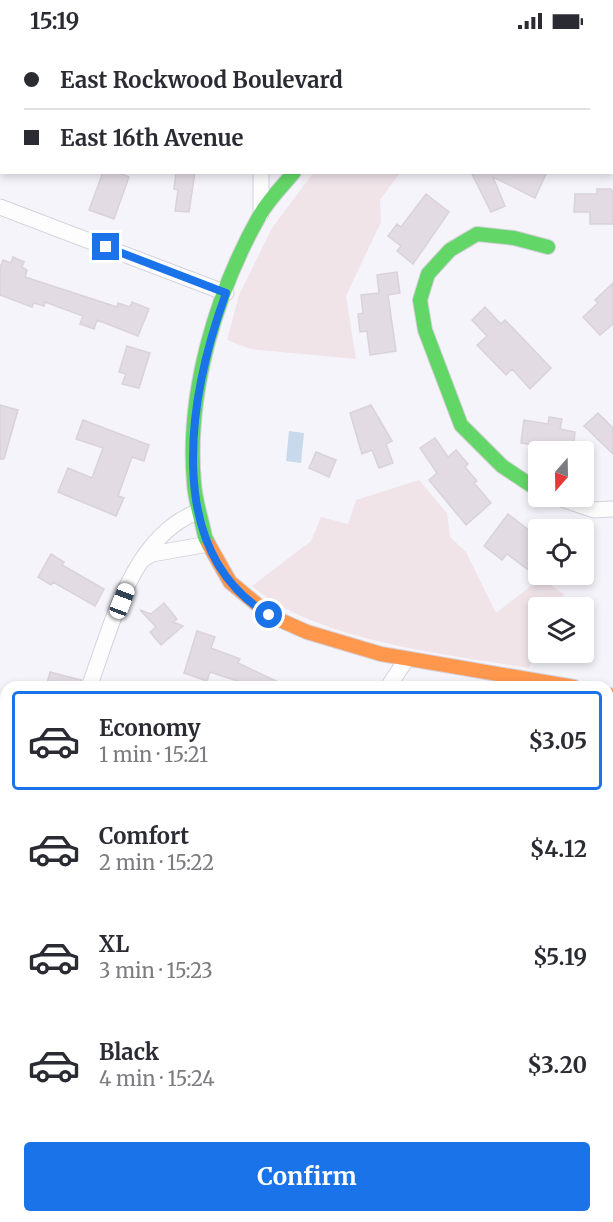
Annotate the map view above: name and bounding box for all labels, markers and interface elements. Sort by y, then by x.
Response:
text: 15:19 [30,7,79,35]
text: East Rockwood Boulevard [60,66,343,94]
text: East 16th Avenue [60,124,243,152]
route end [92,233,119,260]
north arrow [528,441,594,507]
map controls [528,441,594,663]
button: locate [528,519,594,585]
car [107,581,137,621]
button: layers [528,597,594,663]
route start [255,601,282,628]
icon: car [27,714,81,768]
text: Economy [99,714,200,742]
text: $3.05 [528,727,587,755]
text: 1 min · 15:21 [99,742,208,767]
icon: car [27,822,81,876]
text: Comfort [99,822,189,850]
text: $4.12 [530,835,587,863]
text: 2 min · 15:22 [99,850,214,875]
icon: car [27,930,81,984]
text: XL [99,930,129,958]
text: $5.19 [533,943,587,971]
text: 3 min · 15:23 [99,958,213,983]
icon: car [27,1038,81,1092]
text: Black [99,1038,159,1066]
text: $3.20 [527,1051,587,1079]
text: 4 min · 15:24 [99,1066,215,1091]
button: Confirm [24,1142,590,1211]

